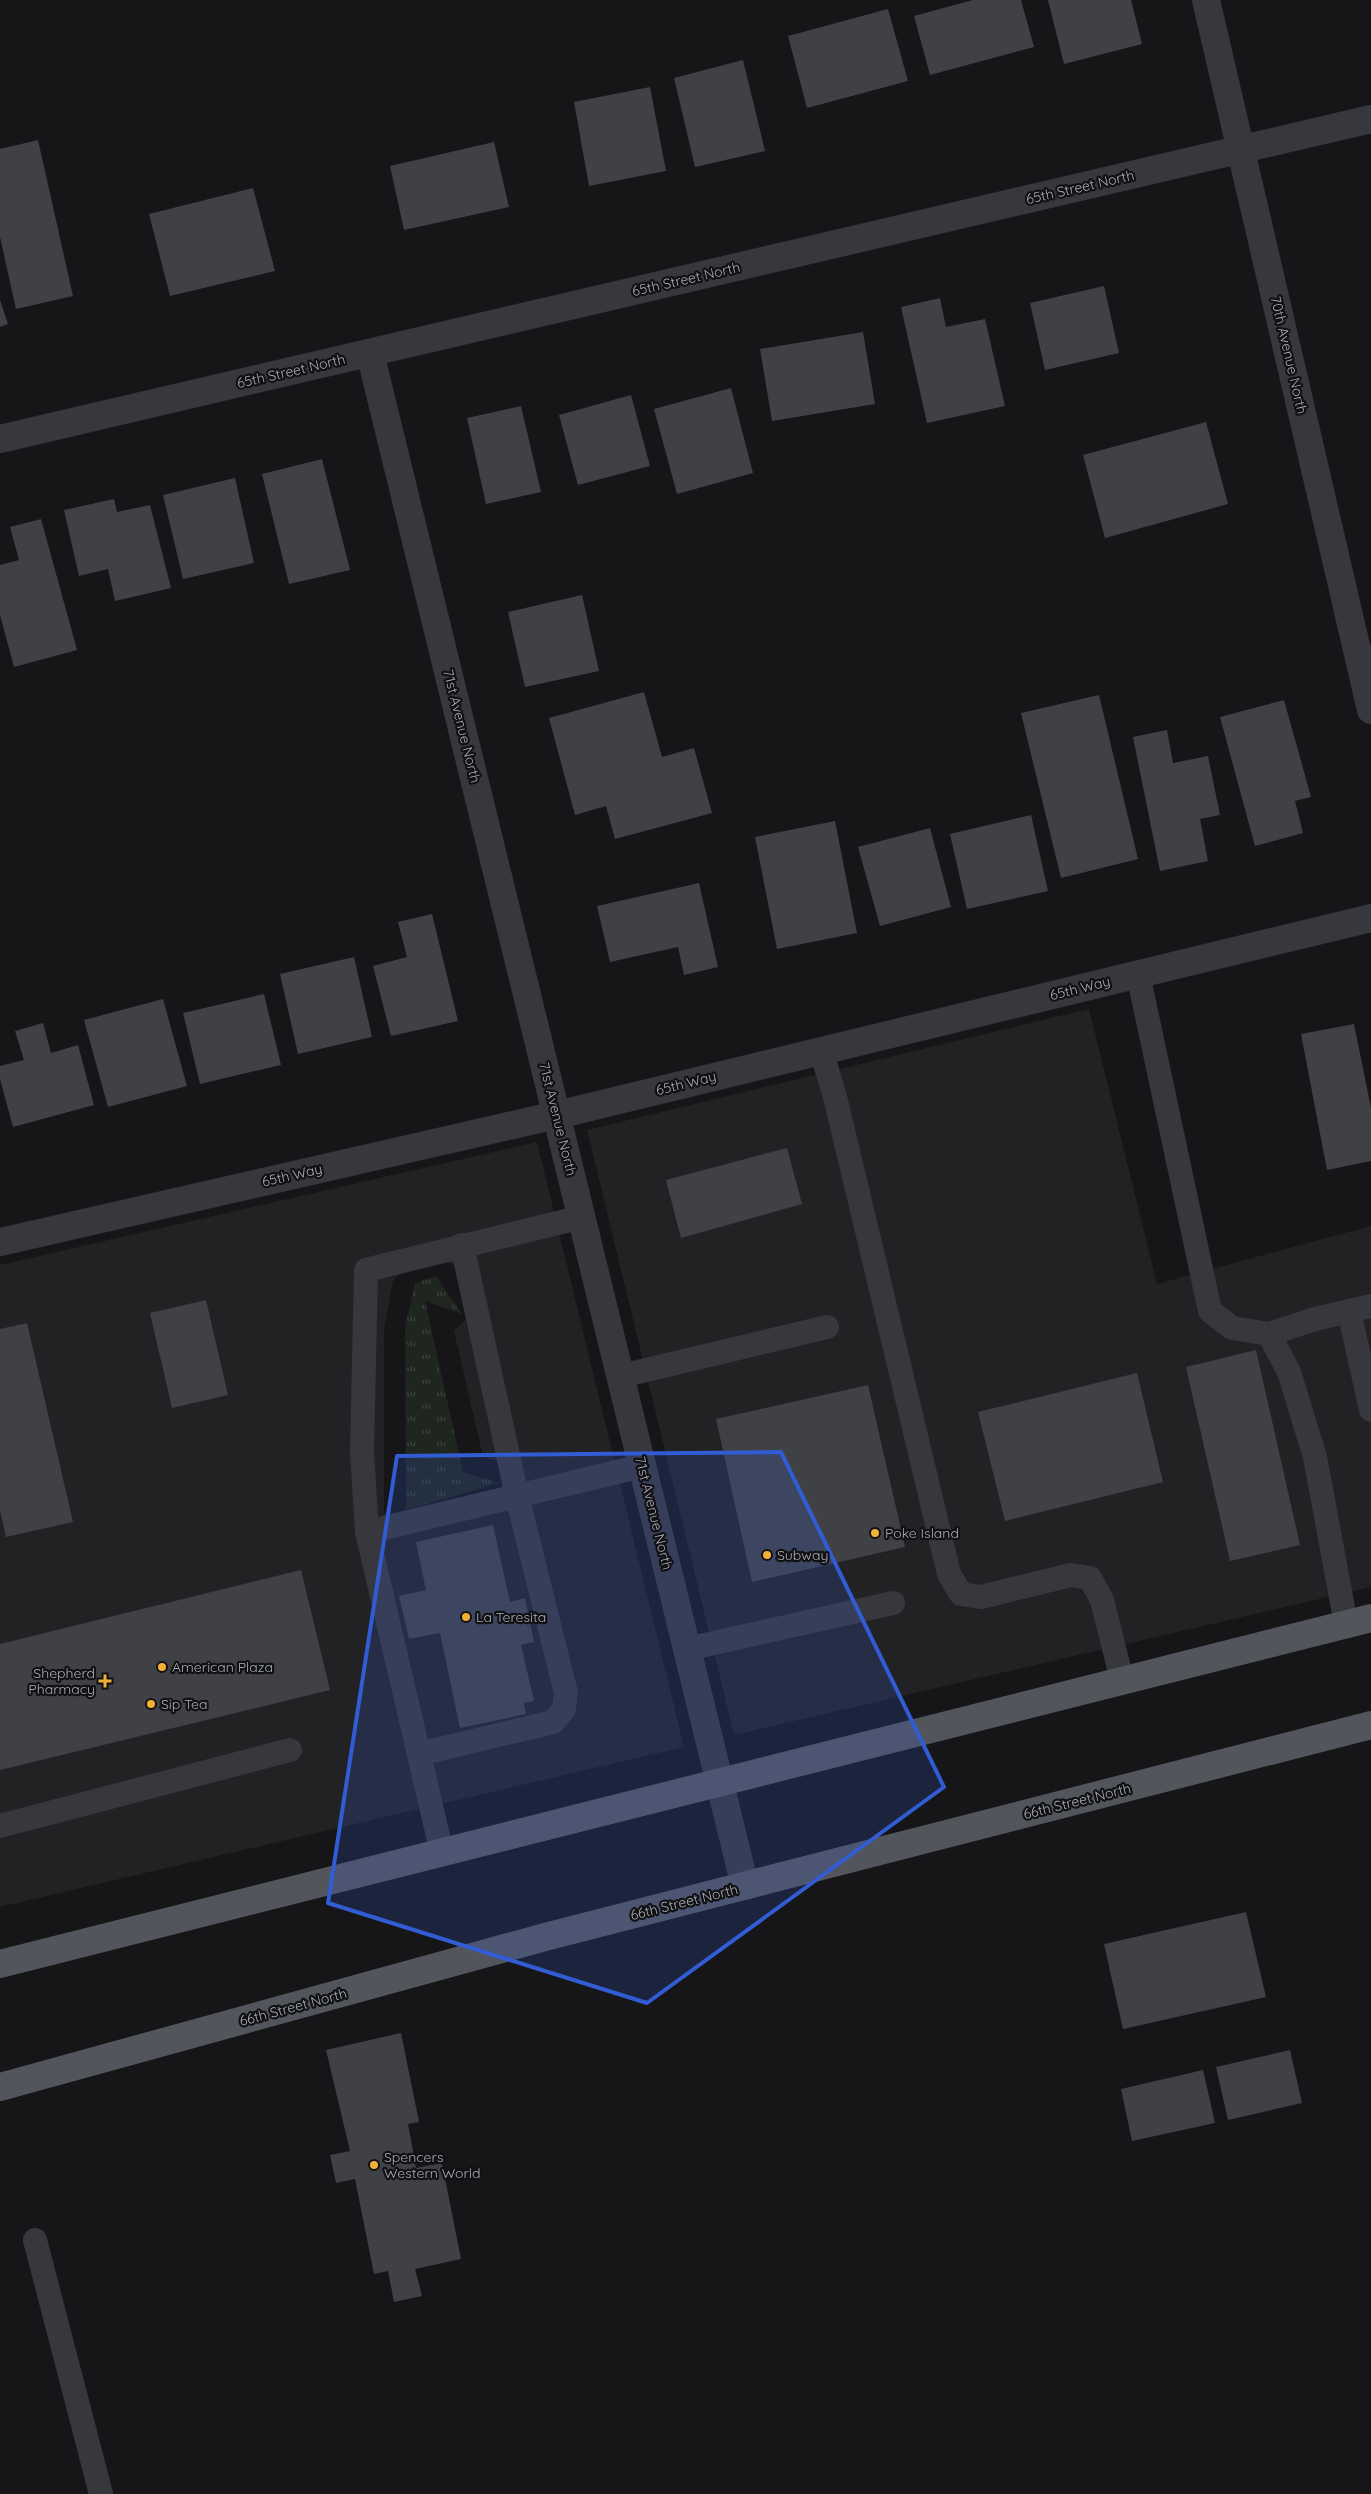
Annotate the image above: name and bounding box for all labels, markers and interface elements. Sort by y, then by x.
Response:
street label: 65th Street North [1024,166,1136,208]
street label: 65th Street North [630,258,742,300]
street label: 70th Avenue North [1267,294,1311,416]
street label: 65th Street North [235,350,347,392]
street label: 71st Avenue North [439,667,485,785]
street label: 65th Way [1048,972,1112,1004]
street label: 71st Avenue North [535,1060,581,1178]
street label: 65th Way [654,1067,718,1099]
street label: 65th Way [260,1159,324,1191]
street label: 71st Avenue North [631,1454,677,1572]
place label: Poke Island [885,1524,959,1542]
marker: Poke Island [869,1527,881,1539]
place label: Subway [777,1546,828,1564]
marker: Subway [761,1549,773,1561]
place label: La Teresita [476,1608,546,1626]
marker: La Teresita [460,1611,472,1623]
place label: American Plaza [172,1658,273,1676]
marker: American Plaza [156,1661,168,1673]
place label: Shepherd Pharmacy [28,1664,95,1698]
marker: Shepherd Pharmacy [99,1675,111,1687]
place label: Sip Tea [161,1695,207,1713]
marker: Sip Tea [145,1698,157,1710]
street label: 66th Street North [1021,1779,1133,1823]
street label: 66th Street North [628,1880,740,1924]
street label: 66th Street North [237,1984,349,2030]
place label: Spencers Western World [384,2148,480,2182]
marker: Spencers Western World [368,2159,380,2171]

